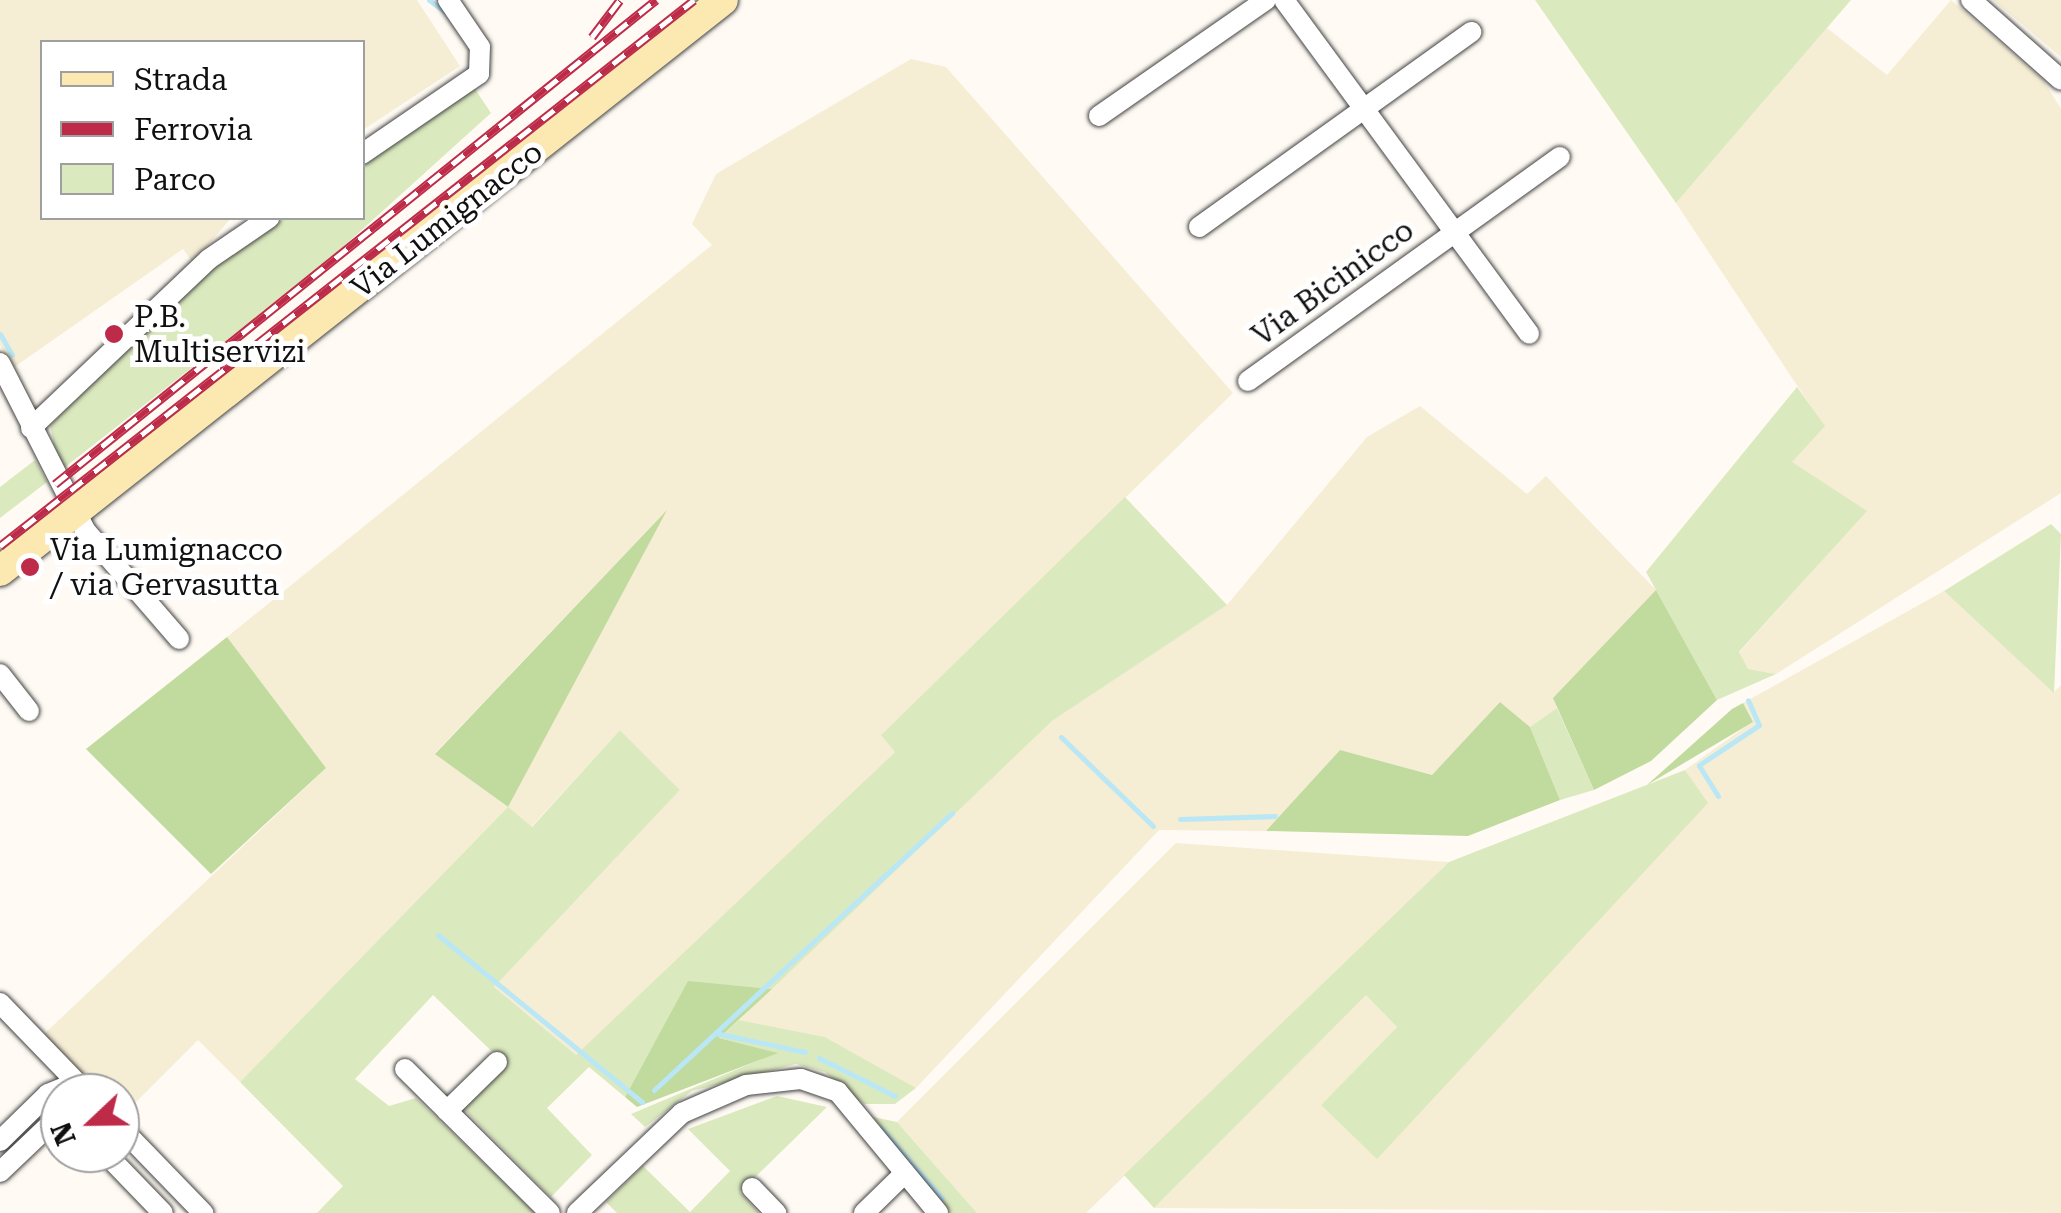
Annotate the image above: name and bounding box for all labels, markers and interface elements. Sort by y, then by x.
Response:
legend [40,40,365,220]
text: Strada [134,62,227,97]
text: Ferrovia [134,112,253,147]
street label: Via Lumignacco [344,134,550,306]
text: Parco [134,162,216,197]
street label: Via Bicinicco [1245,212,1421,354]
place label: P.B. Multiservizi [134,299,305,370]
marker: P.B. Multiservizi [103,323,125,345]
place label: Via Lumignacco / via Gervasutta [50,532,283,602]
marker: Via Lumignacco / via Gervasutta [19,556,41,578]
north arrow [40,1073,140,1173]
text: N [44,1117,83,1150]

